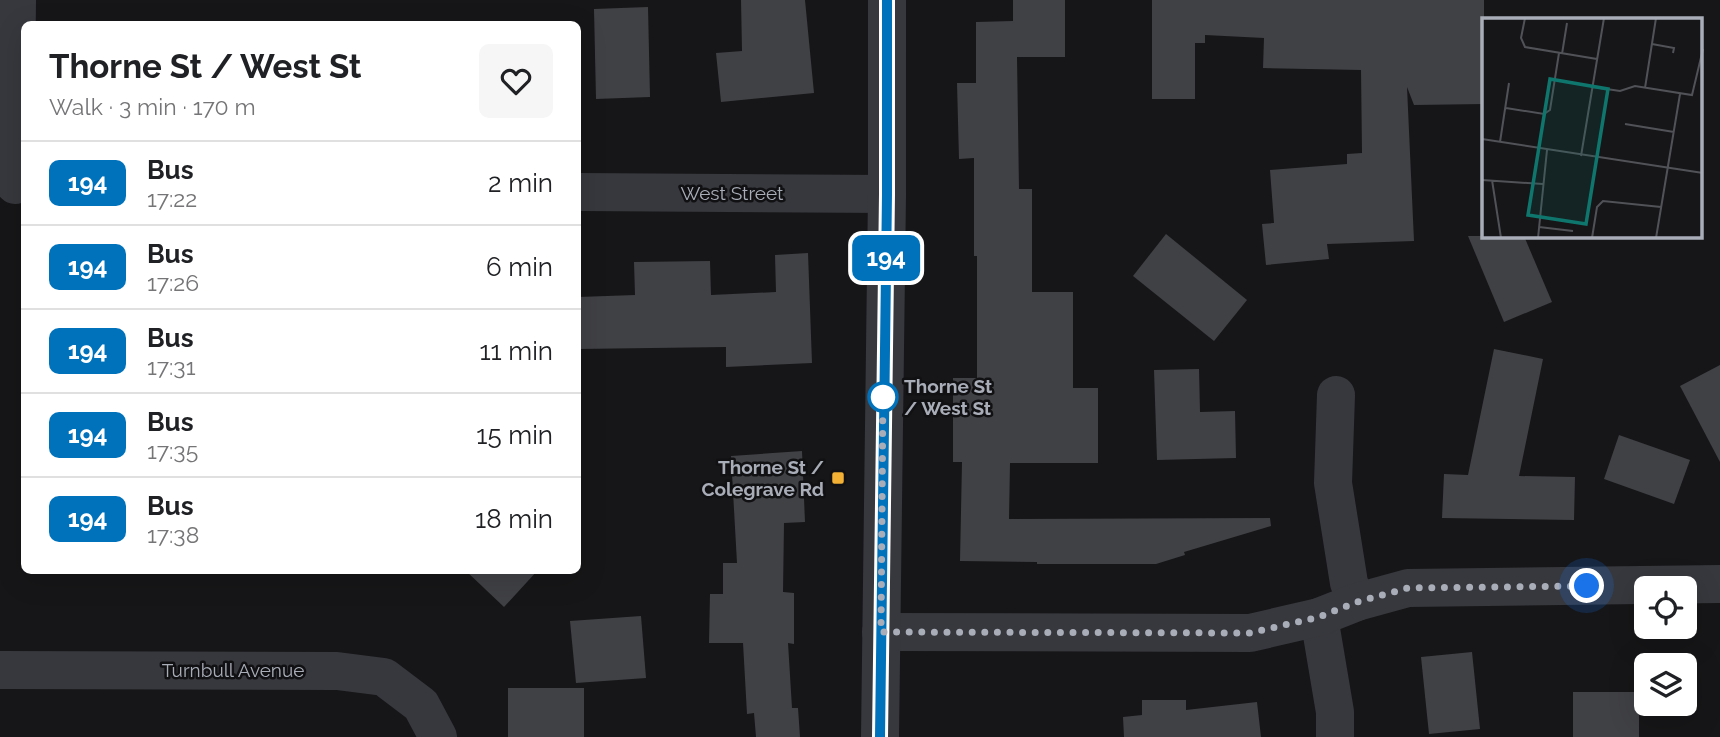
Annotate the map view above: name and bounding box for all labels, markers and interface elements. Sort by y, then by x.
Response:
inset map [1482,18,1702,238]
button: heart [479,44,553,118]
text: Thorne St / West St [49,47,361,86]
text: Walk · 3 min · 170 m [49,93,256,120]
text: Bus [147,155,194,185]
text: 194 [68,168,107,197]
text: 2 min [488,168,553,198]
street label: West Street [681,182,784,204]
text: 17:22 [147,185,197,212]
line badge: 194 [846,235,926,281]
text: Bus [147,239,194,269]
text: 194 [866,243,906,272]
text: 194 [68,252,107,281]
text: 6 min [486,252,553,282]
text: 17:26 [147,269,199,296]
text: Bus [147,323,194,353]
text: 194 [68,336,107,365]
text: 11 min [479,336,553,366]
text: 17:31 [147,353,195,380]
place label: Thorne St / West St [904,375,993,419]
marker: Thorne St / West St [868,382,898,412]
text: Bus [147,407,194,437]
text: 194 [68,420,107,449]
text: 15 min [476,420,553,450]
text: 17:35 [147,437,198,464]
place label: Thorne St / Colegrave Rd [702,456,824,500]
marker: Thorne St / Colegrave Rd [830,470,846,486]
text: Bus [147,491,194,521]
text: 194 [68,504,107,533]
text: 18 min [475,504,553,534]
text: 17:38 [147,521,199,548]
your location [1569,568,1604,603]
map controls [1634,576,1697,716]
button: locate [1634,576,1697,639]
button: layers [1634,653,1697,716]
street label: Turnbull Avenue [162,659,304,681]

